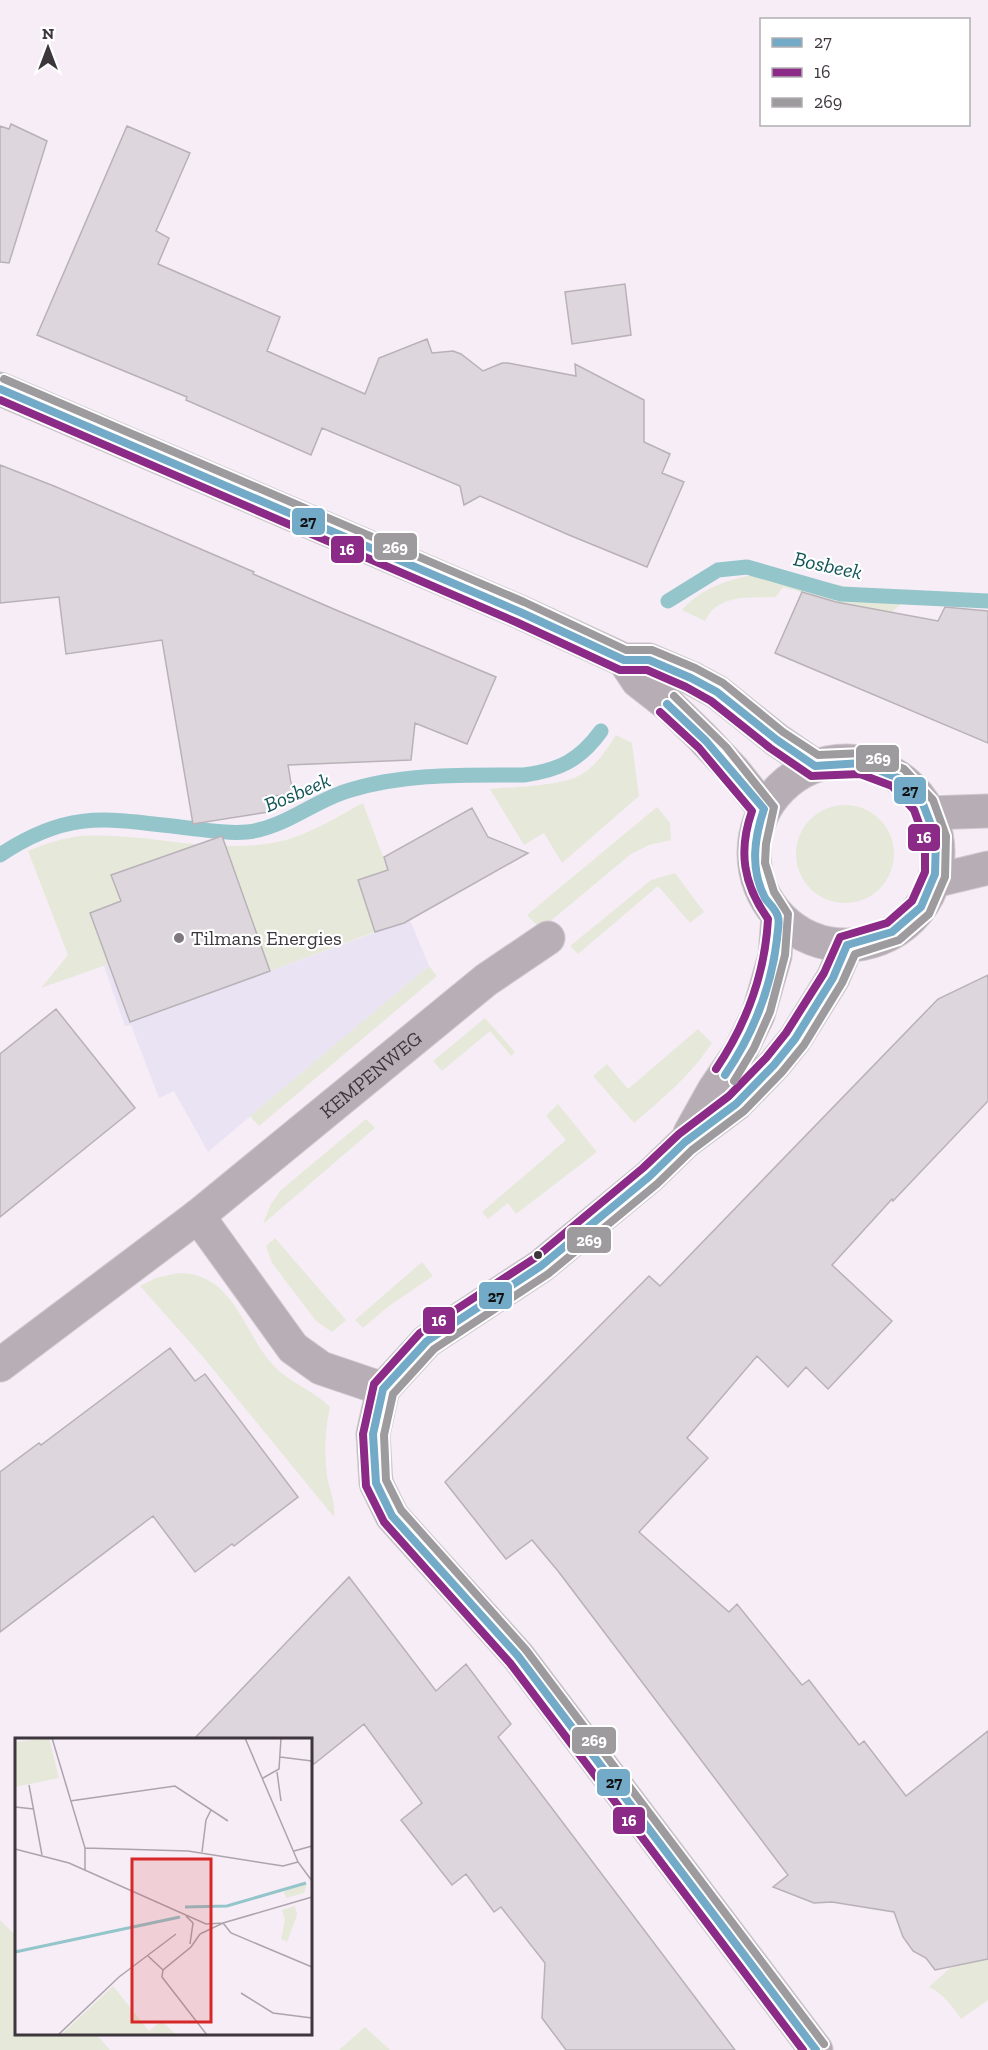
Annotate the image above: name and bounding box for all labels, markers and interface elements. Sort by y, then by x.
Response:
north arrow [18,18,78,78]
legend [760,18,970,126]
text: N [42,24,54,43]
text: 27 [814,31,832,53]
text: 16 [814,61,831,83]
text: 269 [814,91,842,113]
line badge: 27 [291,507,326,536]
text: 27 [300,512,316,531]
line badge: 269 [373,532,418,561]
line badge: 16 [330,535,365,564]
text: 269 [382,538,408,557]
text: 16 [339,540,355,559]
water label: Bosbeek [791,546,865,584]
line badge: 269 [855,744,900,773]
text: 269 [865,749,891,768]
water label: Bosbeek [260,767,334,817]
line badge: 27 [893,776,927,805]
text: 27 [902,781,918,800]
line badge: 16 [907,823,941,852]
text: 16 [916,828,932,847]
place label: Tilmans Energies [191,926,342,950]
marker: Tilmans Energies [172,931,186,945]
street label: KEMPENWEG [315,1026,426,1123]
line badge: 269 [566,1226,612,1254]
text: 269 [576,1231,602,1250]
unlabelled marker [532,1249,544,1261]
line badge: 27 [478,1281,513,1310]
text: 27 [488,1287,504,1306]
line badge: 16 [422,1306,456,1335]
text: 16 [431,1311,447,1330]
line badge: 269 [571,1726,617,1755]
text: 269 [581,1731,607,1750]
inset map [15,1738,312,2035]
line badge: 27 [596,1768,631,1797]
text: 27 [606,1773,622,1792]
line badge: 16 [612,1806,646,1835]
text: 16 [621,1811,637,1830]

